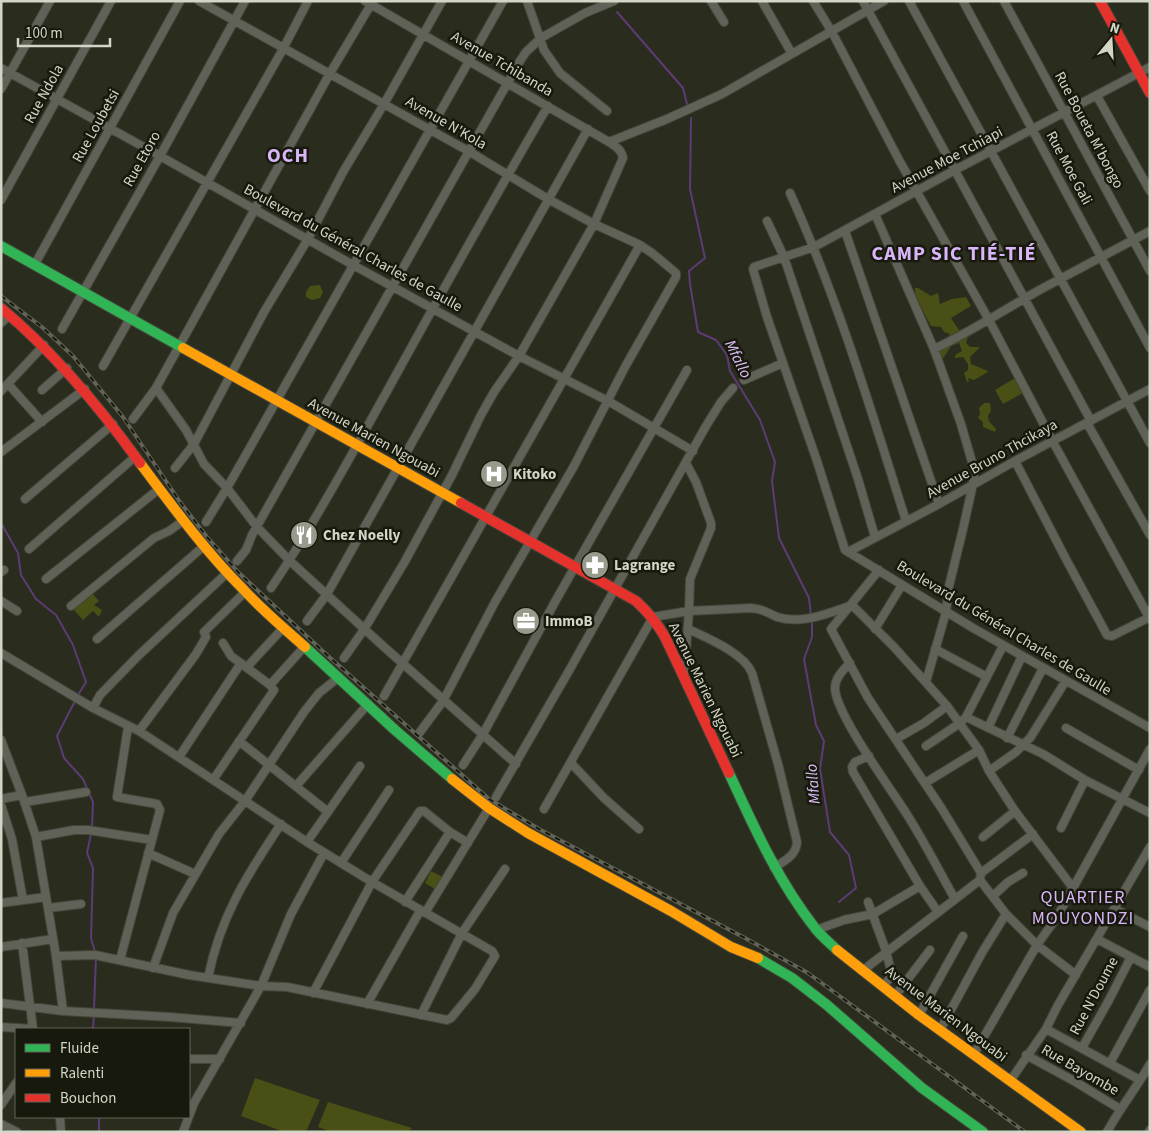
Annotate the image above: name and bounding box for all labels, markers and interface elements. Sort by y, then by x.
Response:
scale bar [18,15,110,47]
north arrow [1086,15,1136,65]
text: N [1107,18,1122,40]
text: 100 m [25,23,63,44]
street label: Avenue Tchibanda [447,26,557,102]
street label: Rue Ndola [19,61,69,127]
street label: Rue Boueta M'bongo [1049,68,1129,192]
street label: Rue Loubetsi [67,85,125,167]
street label: Avenue N'Kola [401,91,491,155]
street label: Avenue Moe Tchiapi [887,122,1007,198]
street label: Rue Etoro [118,127,166,191]
street label: Rue Moe Gali [1041,127,1097,209]
district label: OCH [267,142,309,170]
street label: Boulevard du Général Charles de Gaulle [240,179,466,317]
district label: CAMP SIC TIÉ-TIÉ [872,240,1036,268]
water label: Mfallo [719,336,757,382]
street label: Avenue Marien Ngouabi [304,393,444,483]
street label: Avenue Bruno Thcikaya [923,414,1061,504]
hospital icon: Kitoko [479,459,509,489]
place label: Kitoko [513,464,556,485]
restaurant icon: Chez Noelly [289,520,319,550]
place label: Chez Noelly [323,525,401,546]
pharmacy icon: Lagrange [580,550,610,580]
place label: Lagrange [614,555,675,576]
street label: Boulevard du Général Charles de Gaulle [893,555,1115,701]
office icon: ImmoB [511,606,541,636]
place label: ImmoB [545,611,593,632]
street label: Avenue Marien Ngouabi [663,619,747,761]
water label: Mfallo [800,763,826,805]
district label: QUARTIER MOUYONDZI [1032,885,1134,931]
street label: Rue N'Doume [1065,953,1123,1039]
street label: Avenue Marien Ngouabi [881,961,1011,1067]
legend [15,1028,190,1118]
text: Fluide [60,1038,99,1059]
street label: Rue Bayombe [1037,1039,1123,1101]
text: Ralenti [60,1063,104,1084]
text: Bouchon [60,1088,116,1109]

